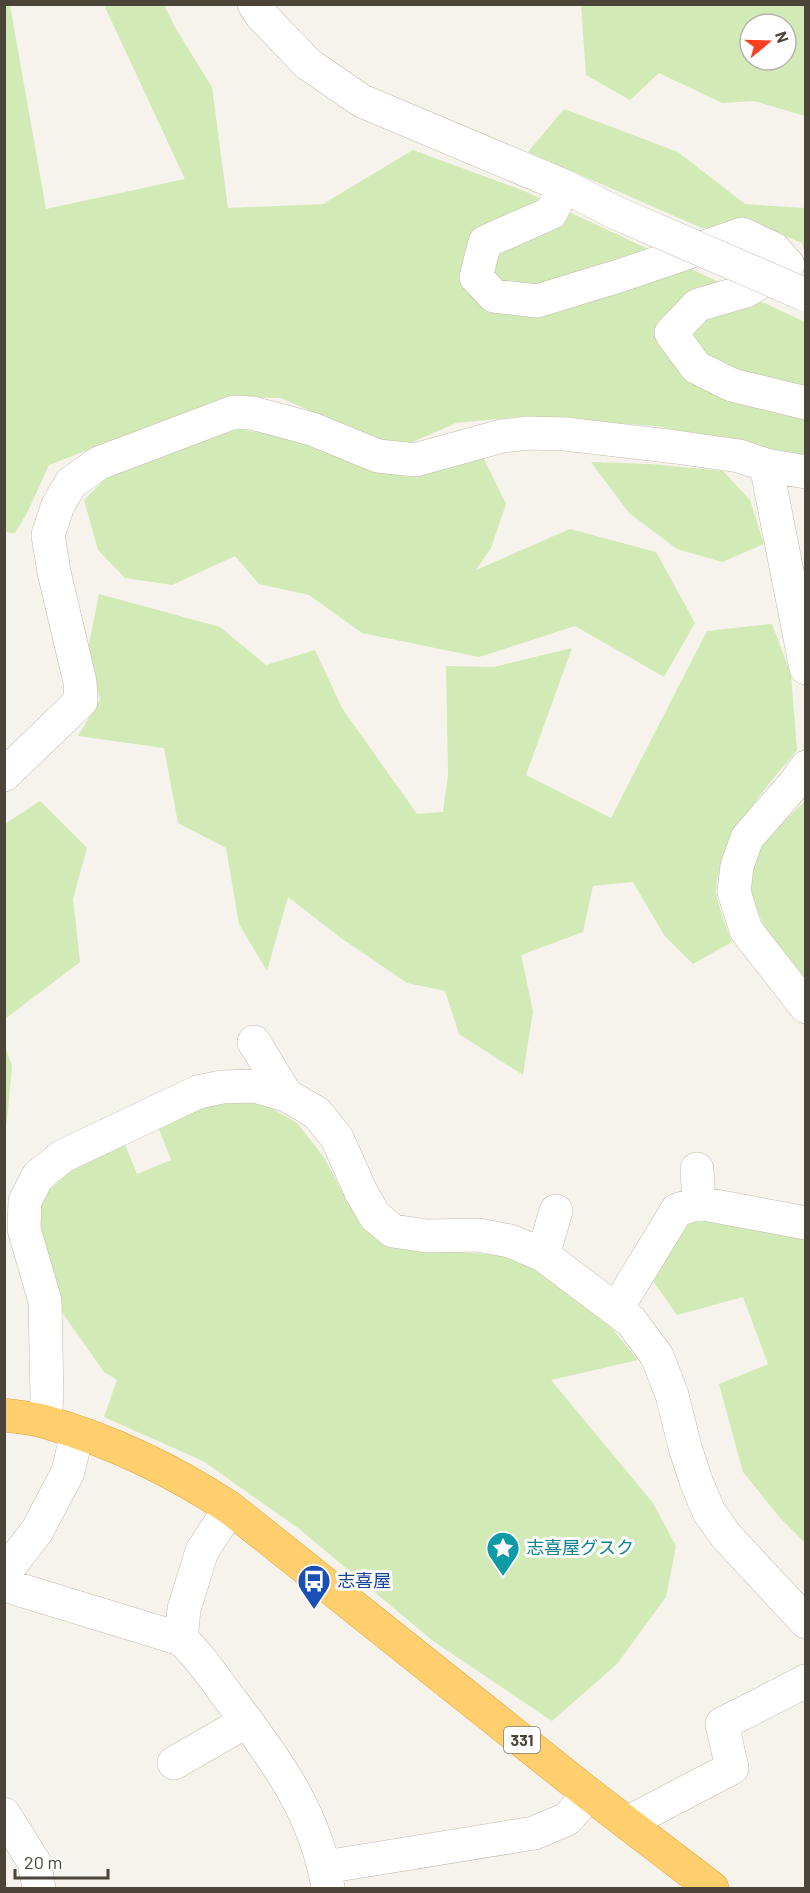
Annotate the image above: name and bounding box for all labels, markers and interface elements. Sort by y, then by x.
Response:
north arrow [738,12,798,72]
text: N [772,29,793,45]
place icon: 志喜屋グスク [485,1530,521,1577]
place label: 志喜屋グスク [526,1536,634,1558]
bus stop icon: 志喜屋 [296,1563,332,1610]
place label: 志喜屋 [337,1569,391,1591]
road number: 331 [504,1727,540,1753]
scale bar [15,1842,108,1880]
text: 20 m [24,1851,62,1873]

